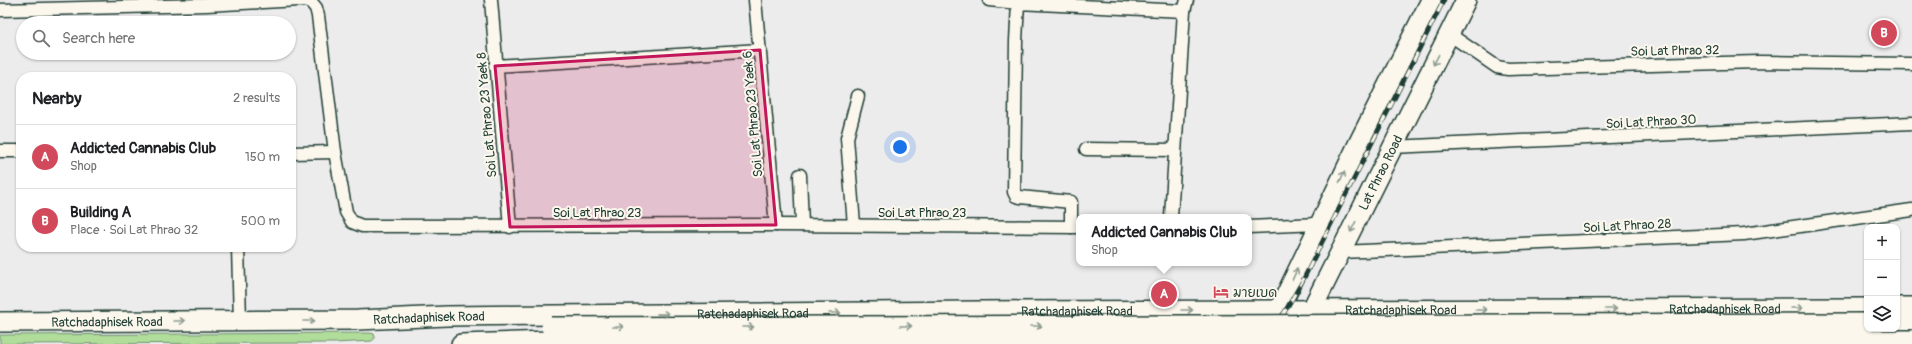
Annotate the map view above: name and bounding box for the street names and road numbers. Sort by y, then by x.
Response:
street label: Soi Lat Phrao 32 [1630,42,1720,60]
street label: Soi Lat Phrao 23 Yaek 6 [740,50,766,178]
street label: Soi Lat Phrao 23 Yaek 8 [474,51,500,178]
street label: Soi Lat Phrao 30 [1605,112,1697,132]
street label: Lat Phrao Road [1356,133,1406,213]
street label: Soi Lat Phrao 23 [553,205,641,221]
street label: Soi Lat Phrao 23 [878,205,966,221]
street label: Soi Lat Phrao 28 [1583,216,1672,236]
street label: Ratchadaphisek Road [1669,301,1781,318]
street label: Ratchadaphisek Road [1345,302,1457,319]
street label: Ratchadaphisek Road [1021,303,1133,320]
street label: Ratchadaphisek Road [697,306,809,323]
street label: Ratchadaphisek Road [373,309,485,328]
street label: Ratchadaphisek Road [51,314,163,331]

